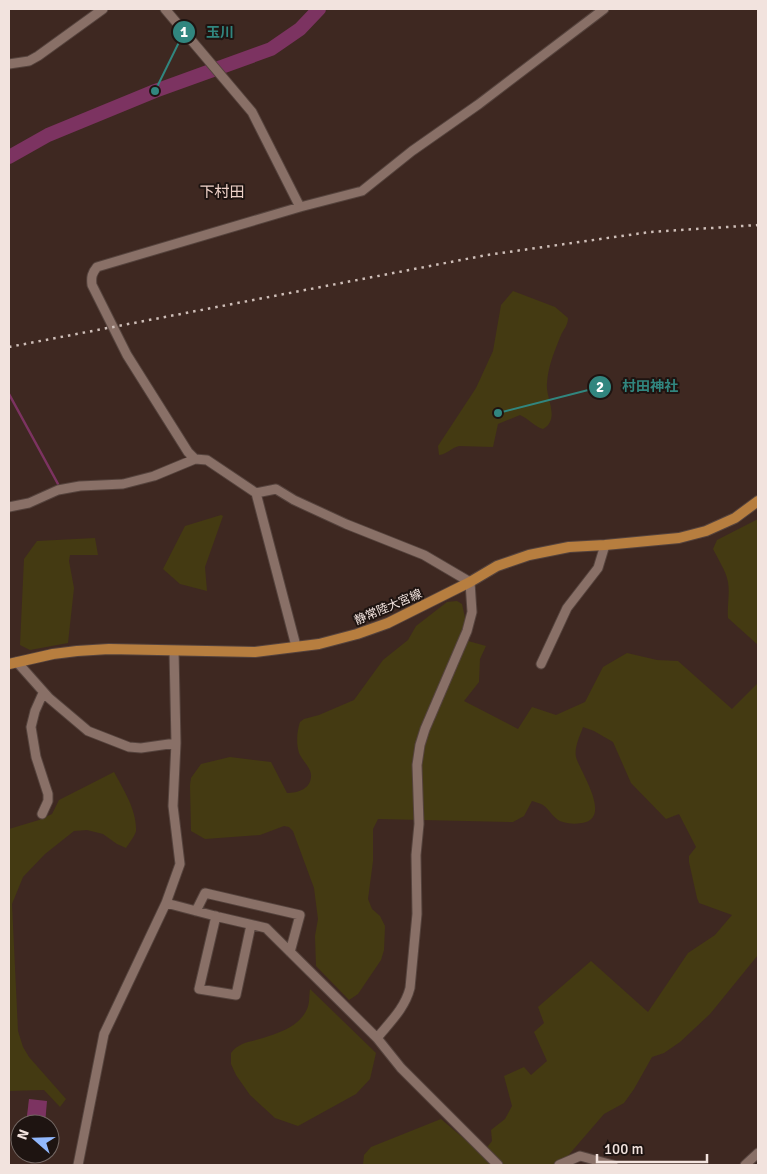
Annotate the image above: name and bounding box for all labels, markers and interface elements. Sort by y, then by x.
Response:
callout: 玉川 [171,17,244,46]
text: 1 [180,23,188,41]
text: 玉川 [206,24,234,41]
district label: 下村田 [199,183,245,201]
callout: 村田神社 [587,372,688,401]
text: 2 [596,378,604,396]
text: 村田神社 [622,378,678,395]
street label: 静常陸大宮線 [352,586,424,628]
north arrow [10,1114,60,1164]
text: N [14,1127,33,1142]
scale bar [597,1132,707,1164]
text: 100 m [604,1140,644,1158]

